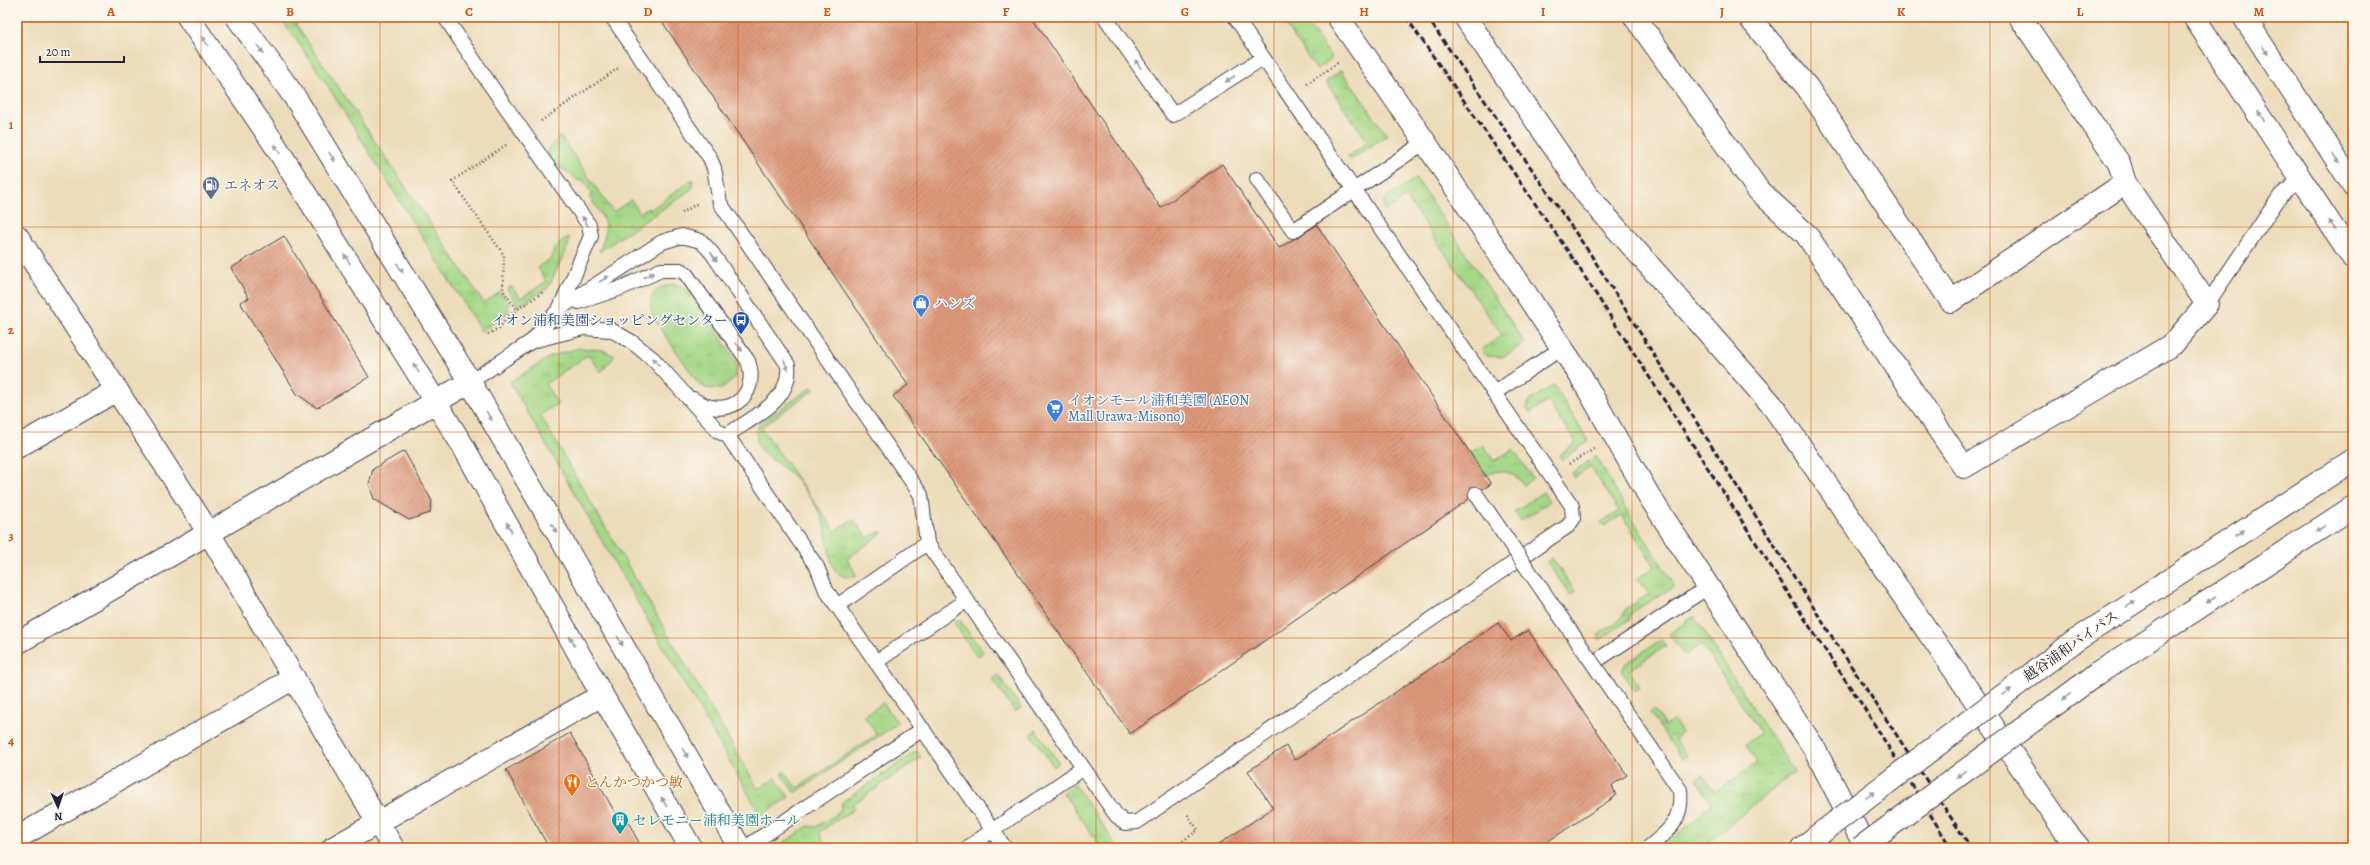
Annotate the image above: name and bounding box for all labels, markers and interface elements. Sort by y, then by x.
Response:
text: A [106,3,116,20]
text: B [286,3,294,20]
text: C [465,3,473,20]
text: D [643,3,653,20]
text: E [823,3,831,20]
text: F [1003,3,1010,20]
text: G [1181,3,1189,20]
text: H [1359,3,1369,20]
text: I [1541,3,1546,20]
text: J [1720,3,1724,20]
text: K [1897,3,1906,20]
text: L [2077,3,2084,20]
text: M [2254,3,2265,20]
one-way arrow [201,35,208,47]
scale bar [40,38,124,64]
one-way arrow [256,43,264,54]
text: 20 m [46,44,70,60]
one-way arrow [2261,45,2269,55]
one-way arrow [1134,59,1142,69]
one-way arrow [1225,75,1235,83]
one-way arrow [2257,111,2265,122]
text: 1 [9,116,14,133]
one-way arrow [273,144,281,154]
one-way arrow [328,151,335,163]
one-way arrow [2332,153,2339,165]
fuel station icon: エネオス [201,175,221,200]
place label: エネオス [224,176,280,195]
one-way arrow [582,215,589,227]
one-way arrow [2328,220,2336,230]
one-way arrow [710,252,718,262]
one-way arrow [343,253,350,264]
one-way arrow [396,262,403,274]
one-way arrow [643,272,655,278]
one-way arrow [599,276,610,283]
shop icon: ハンズ [911,293,931,318]
place label: ハンズ [934,294,976,313]
bus stop icon: イオン浦和美園ショッピングセンター [731,310,751,335]
place label: イオン浦和美園ショッピングセンター [492,311,728,330]
text: 2 [8,321,15,338]
one-way arrow [735,342,743,352]
one-way arrow [652,357,661,368]
one-way arrow [782,359,789,371]
one-way arrow [412,363,420,373]
place label: イオンモール浦和美園 (AEON Mall Urawa-Misono) [1068,391,1249,426]
supermarket icon: イオンモール浦和美園 (AEON Mall Urawa-Misono) [1045,398,1065,423]
one-way arrow [486,410,493,422]
one-way arrow [505,521,512,533]
one-way arrow [551,522,558,534]
one-way arrow [2314,525,2326,532]
text: 3 [8,527,14,544]
one-way arrow [2234,530,2246,537]
one-way arrow [2206,596,2217,603]
one-way arrow [2126,600,2136,608]
street label: 越谷浦和バイパス [2020,606,2122,686]
one-way arrow [568,635,575,647]
one-way arrow [616,635,623,647]
one-way arrow [2002,687,2013,696]
one-way arrow [2061,693,2071,701]
text: 4 [8,732,14,749]
one-way arrow [681,747,688,759]
one-way arrow [1956,770,1966,778]
restaurant icon: とんかつかつ敏 [562,772,582,797]
place label: とんかつかつ敏 [585,773,683,792]
north arrow [38,787,78,827]
one-way arrow [1865,791,1876,800]
one-way arrow [661,796,668,808]
text: N [54,809,63,824]
building icon: セレモニー浦和美園ホール [610,810,630,835]
place label: セレモニー浦和美園ホール [633,811,801,830]

